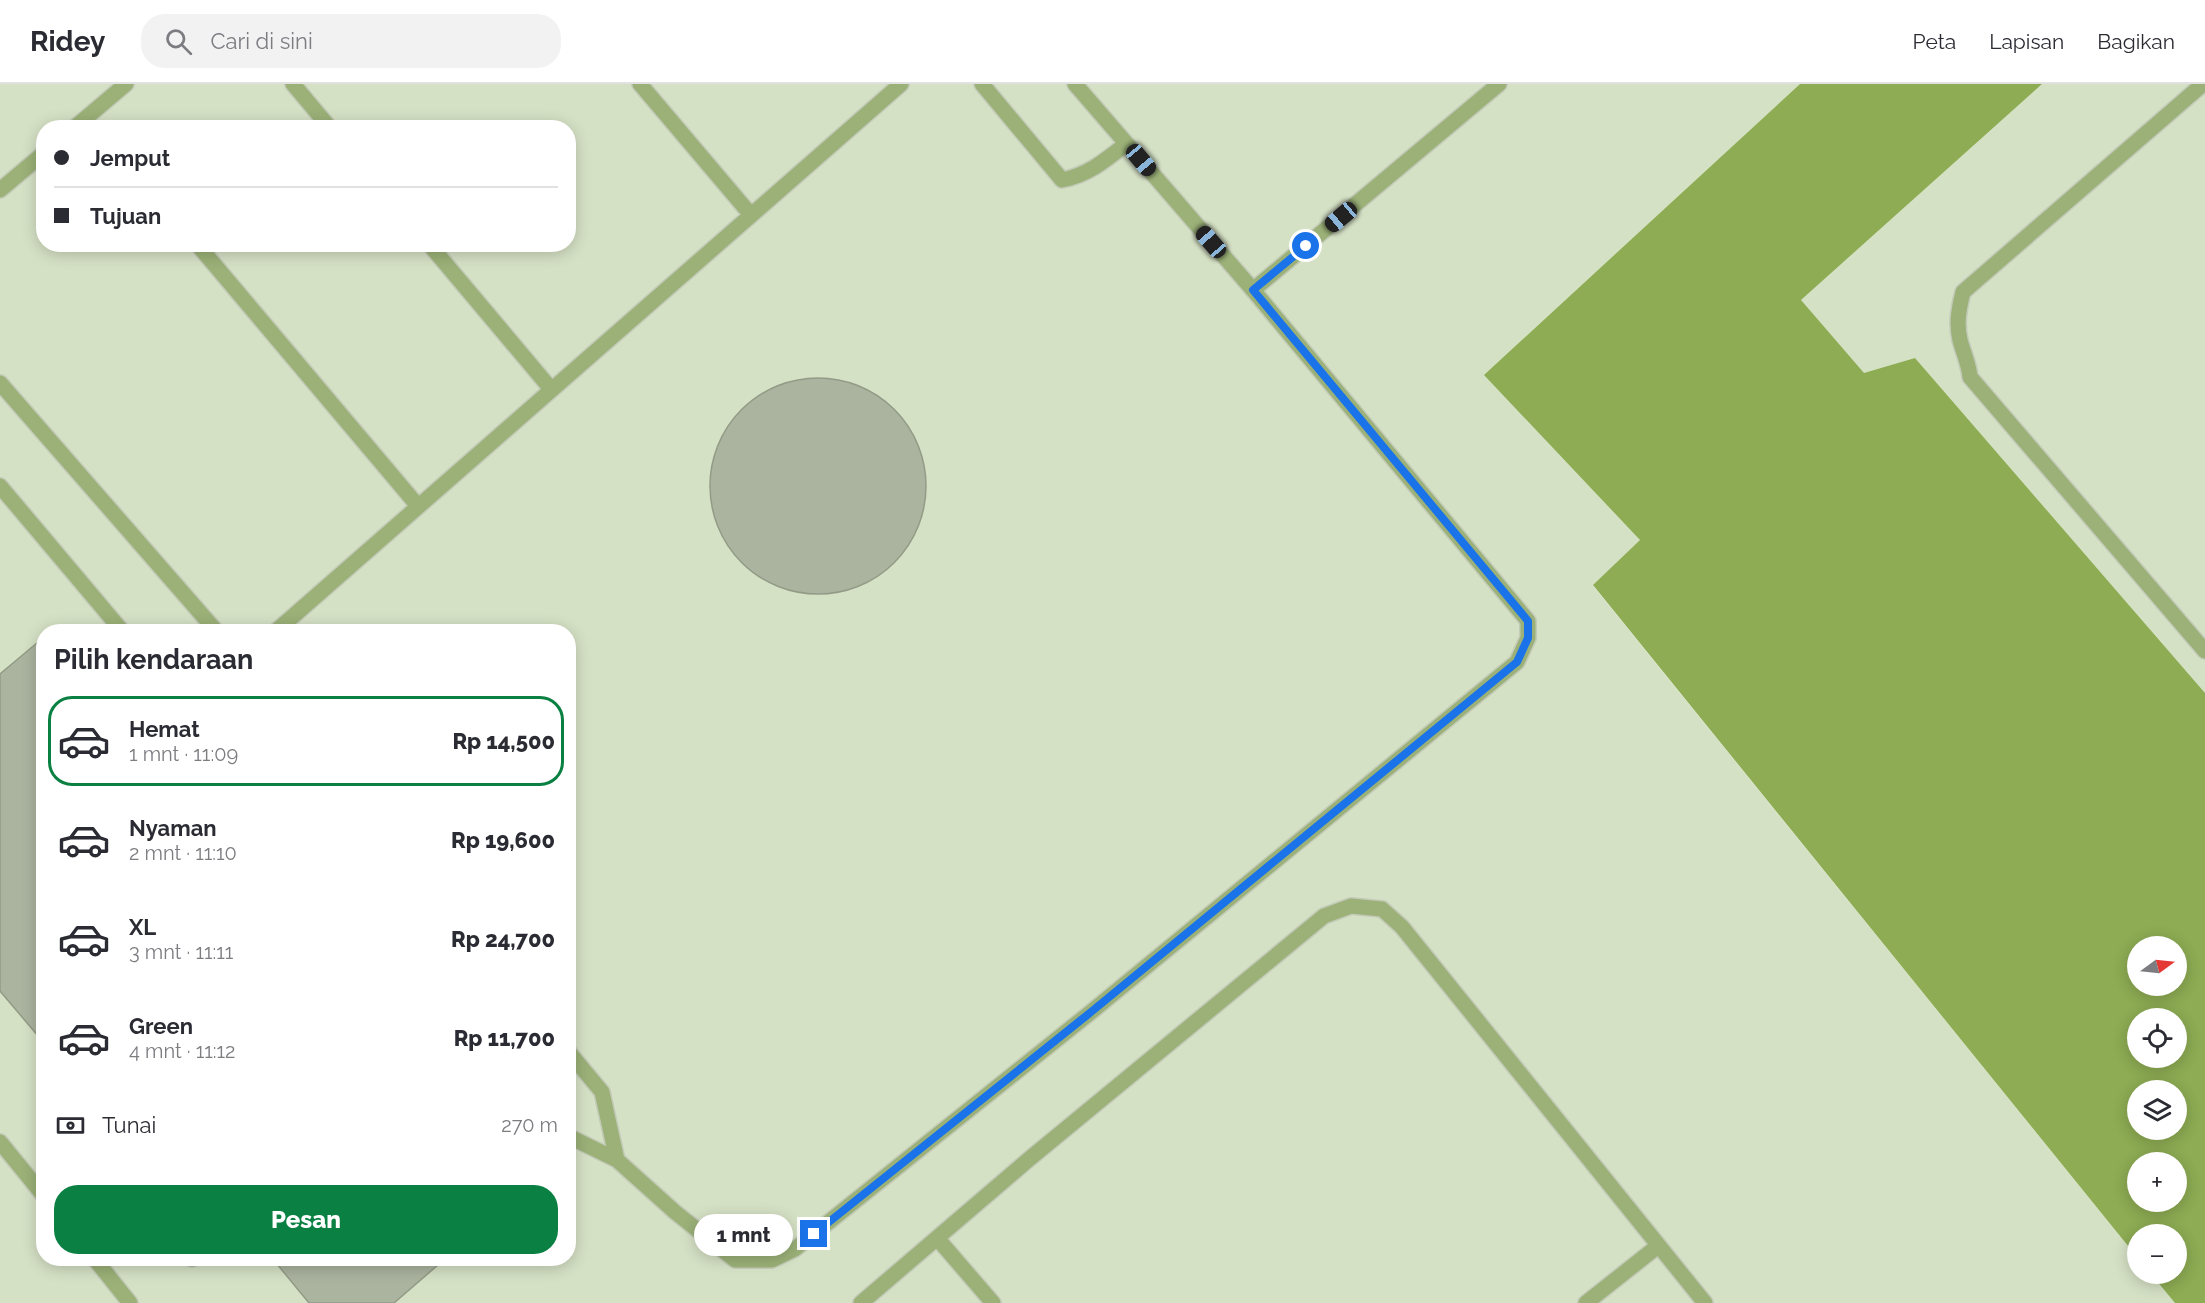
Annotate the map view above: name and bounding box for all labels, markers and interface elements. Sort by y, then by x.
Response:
search box [141,14,561,68]
text: Ridey [30,25,105,58]
icon: search [162,25,195,58]
text: Cari di sini [210,28,313,54]
text: Peta [1913,29,1956,54]
text: Lapisan [1989,29,2064,54]
text: Bagikan [2097,29,2175,54]
car [1123,140,1159,180]
text: Jemput [90,145,170,171]
car [1321,199,1361,235]
text: Tujuan [90,203,161,229]
car [1192,223,1230,261]
route start [1292,232,1319,259]
text: Pilih kendaraan [54,644,253,675]
icon: car [57,714,111,768]
text: Hemat [129,716,200,742]
text: Rp 14,500 [452,728,555,754]
text: 1 mnt · 11:09 [129,742,238,766]
icon: car [57,813,111,867]
text: Nyaman [129,815,217,841]
text: Rp 19,600 [451,827,555,853]
text: 2 mnt · 11:10 [129,841,237,865]
icon: car [57,912,111,966]
text: XL [129,914,156,940]
text: Rp 24,700 [451,926,555,952]
north arrow [2127,936,2187,996]
map controls [2127,936,2187,1284]
text: 3 mnt · 11:11 [129,940,233,964]
button: locate [2127,1008,2187,1068]
icon: car [57,1011,111,1065]
text: Green [129,1013,193,1039]
text: Rp 11,700 [454,1025,555,1051]
text: 4 mnt · 11:12 [129,1039,236,1063]
button: layers [2127,1080,2187,1140]
icon: cash [54,1109,87,1142]
text: Tunai [102,1112,156,1138]
text: 270 m [501,1113,558,1137]
button: + [2127,1152,2187,1212]
button: Pesan [54,1185,558,1254]
callout: 1 mnt [694,1213,793,1255]
route end [800,1220,827,1247]
text: 1 mnt [717,1223,770,1247]
button: − [2127,1224,2187,1284]

